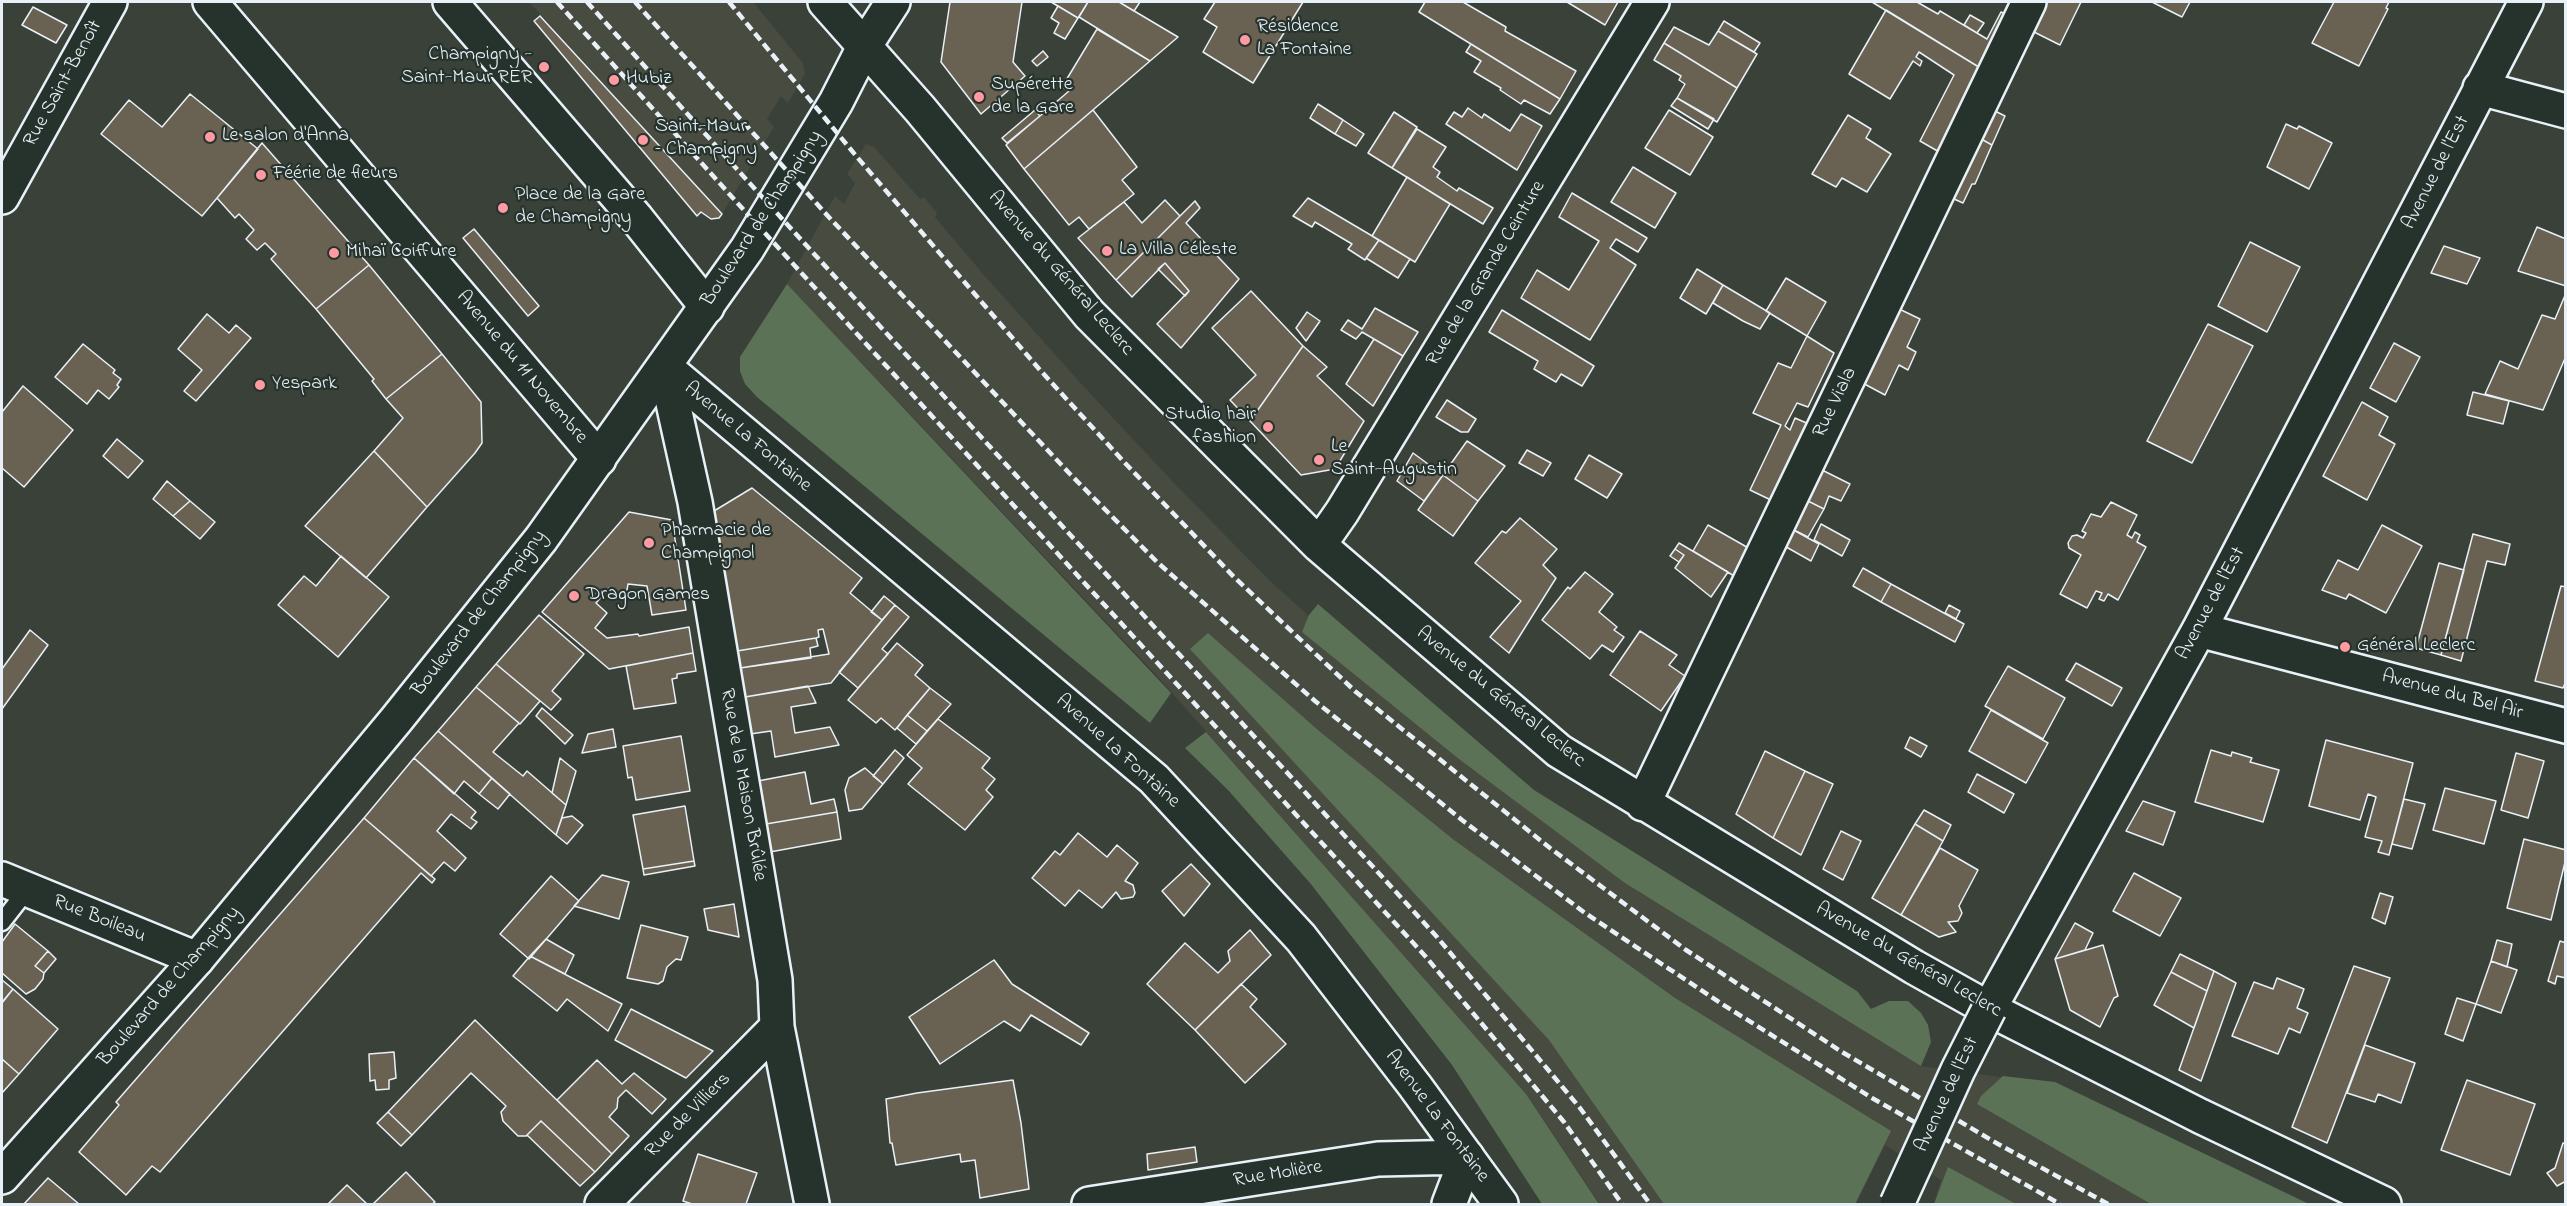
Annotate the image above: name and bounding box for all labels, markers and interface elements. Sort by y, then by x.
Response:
place label: Résidence La Fontaine [1257,16,1352,63]
street label: Rue Saint-Benoît [19,17,109,151]
marker: Résidence La Fontaine [1238,33,1252,47]
place label: Champigny - Saint-Maur RER [401,44,532,91]
marker: Champigny - Saint-Maur RER [537,60,551,74]
place label: Hubiz [626,68,672,92]
marker: Hubiz [607,73,621,87]
place label: Supérette de la Gare [991,74,1074,121]
marker: Supérette de la Gare [972,90,986,104]
street label: Avenue de l'Est [2398,112,2476,234]
place label: Saint-Maur – Champigny [655,116,757,163]
place label: Le salon d'Anna [222,125,349,149]
street label: Boulevard de Champigny [697,127,829,311]
marker: Le salon d'Anna [203,130,217,144]
marker: Saint-Maur – Champigny [636,133,650,147]
place label: Féérie de fleurs [273,163,398,187]
marker: Féérie de fleurs [254,168,268,182]
street label: Rue de la Grande Ceinture [1422,177,1552,371]
place label: Place de la Gare de Champigny [515,184,645,231]
street label: Avenue du Général Leclerc [982,187,1138,361]
marker: Place de la Gare de Champigny [496,201,510,215]
place label: La Villa Céleste [1119,239,1237,263]
place label: Mihaï Coiffure [346,241,457,265]
marker: La Villa Céleste [1100,244,1114,258]
marker: Mihaï Coiffure [327,246,341,260]
street label: Avenue du 11 Novembre [450,287,592,449]
street label: Rue Viala [1809,364,1863,442]
place label: Yespark [272,373,337,397]
marker: Yespark [253,378,267,392]
street label: Avenue La Fontaine [678,378,816,498]
place label: Studio hair fashion [1165,404,1256,451]
marker: Studio hair fashion [1261,420,1275,434]
place label: Le Saint-Augustin [1331,436,1457,483]
marker: Le Saint-Augustin [1312,453,1326,467]
place label: Pharmacie de Champignol [661,520,771,567]
street label: Boulevard de Champigny [407,526,553,702]
marker: Pharmacie de Champignol [642,536,656,550]
street label: Avenue de l'Est [2172,543,2252,665]
place label: Dragon Games [586,584,710,608]
marker: Dragon Games [567,589,581,603]
street label: Avenue du Général Leclerc [1411,622,1589,774]
place label: Général Leclerc [2357,635,2475,659]
marker: Général Leclerc [2338,640,2352,654]
street label: Avenue du Bel Air [2379,666,2525,726]
street label: Rue de la Maison Brûlée [713,687,771,883]
street label: Avenue La Fontaine [1050,690,1184,814]
street label: Rue Boileau [49,890,149,950]
street label: Avenue du Général Leclerc [1811,898,2005,1024]
street label: Boulevard de Champigny [94,902,246,1072]
street label: Avenue de l'Est [1911,1034,1985,1156]
street label: Avenue La Fontaine [1378,1046,1494,1188]
street label: Rue de Villiers [641,1068,737,1164]
street label: Rue Molière [1232,1156,1324,1194]

